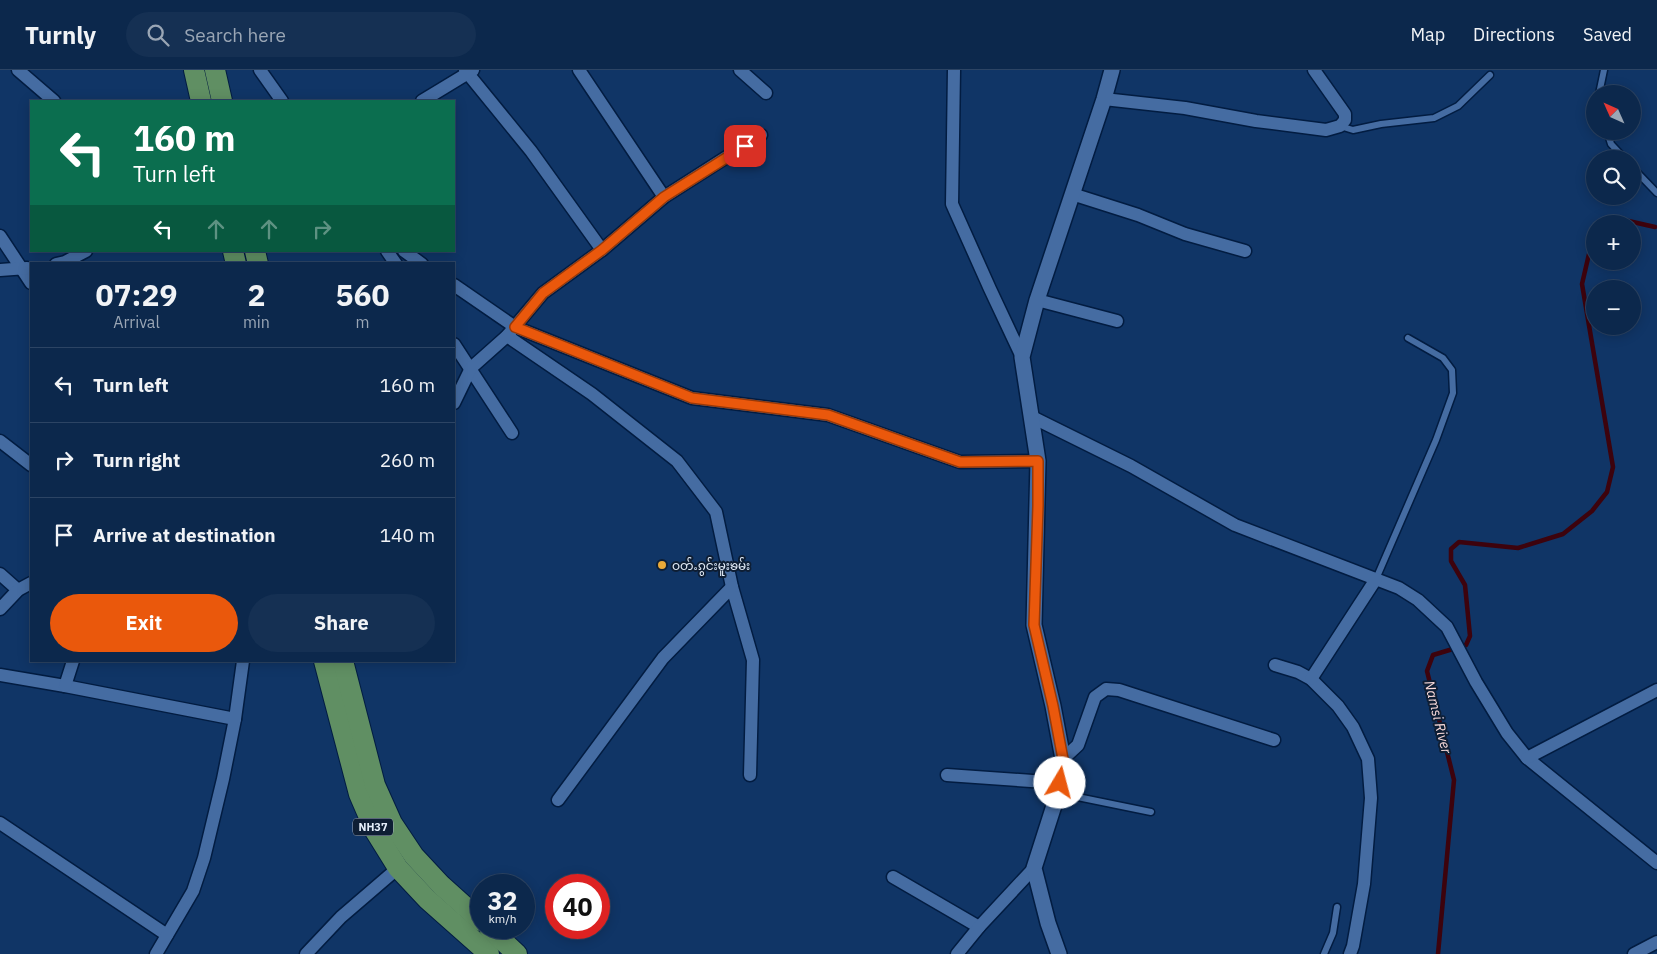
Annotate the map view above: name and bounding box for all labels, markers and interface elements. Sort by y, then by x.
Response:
search box [126,12,476,57]
text: Turnly [25,19,96,51]
icon: search [144,21,172,49]
text: Search here [184,23,286,47]
text: Map [1410,23,1445,46]
text: Directions [1473,23,1555,46]
text: Saved [1583,23,1632,46]
north arrow [1586,85,1641,140]
map controls [1586,85,1641,335]
text: 160 m [133,115,236,161]
icon: left [50,120,115,185]
pin [724,125,766,167]
icon: arrive [731,132,759,160]
button: search [1586,150,1641,205]
text: Turn left [133,159,216,188]
icon: left [149,215,177,243]
icon: ahead [202,215,230,243]
icon: ahead [255,215,283,243]
icon: right [308,215,336,243]
button: + [1586,215,1641,270]
text: 07:29 [96,275,177,314]
text: 2 [247,275,265,314]
text: 560 [335,275,389,314]
button: − [1586,280,1641,335]
text: Arrival [113,312,160,332]
text: min [243,312,270,332]
text: m [355,312,369,332]
icon: left [50,371,78,399]
text: Turn left [93,373,169,397]
text: 160 m [380,373,435,397]
icon: right [50,446,78,474]
text: Turn right [93,448,180,472]
text: 260 m [380,448,435,472]
icon: arrive [50,521,78,549]
text: Arrive at destination [93,523,276,547]
text: 140 m [380,523,435,547]
place label: ဝတ်ႉၵွင်းမူးၶမ်း [672,557,750,576]
marker: ဝတ်ႉၵွင်းမူးၶမ်း [656,559,668,571]
button: Exit [50,594,238,652]
button: Share [248,594,435,652]
water label: Namsi River [1420,679,1456,756]
position arrow [1033,756,1085,808]
road number: NH37 [353,819,393,836]
speed limit sign: 40 [545,874,610,939]
text: 32 [487,884,518,917]
text: km/h [488,911,517,926]

